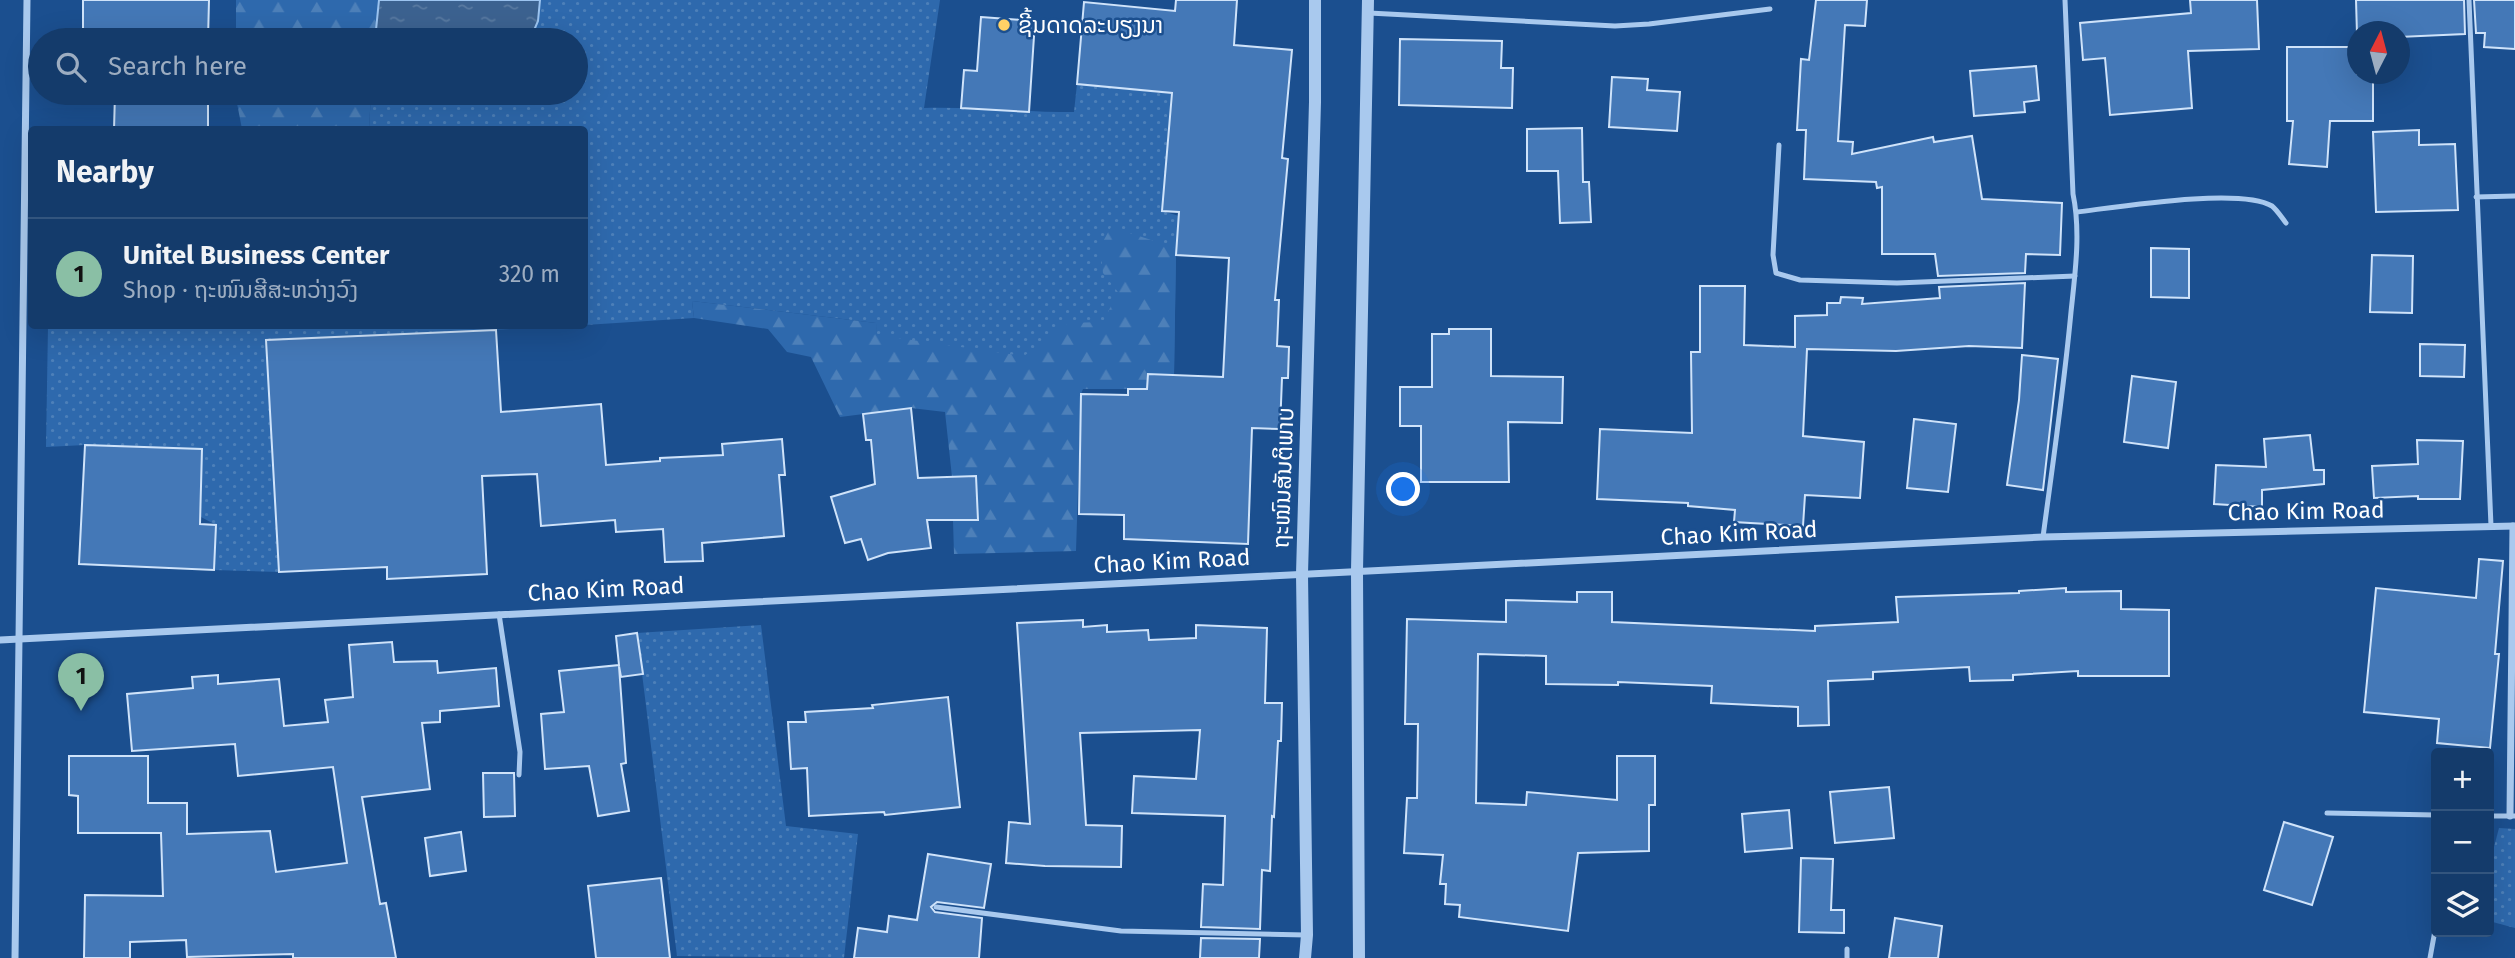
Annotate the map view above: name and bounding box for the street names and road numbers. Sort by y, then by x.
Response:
street label: ຖະໜົນສັນຕິພາບ [1267,407,1299,549]
street label: Chao Kim Road [2227,496,2385,526]
street label: Chao Kim Road [1660,515,1818,551]
street label: Chao Kim Road [1093,543,1251,579]
street label: Chao Kim Road [527,571,685,607]

